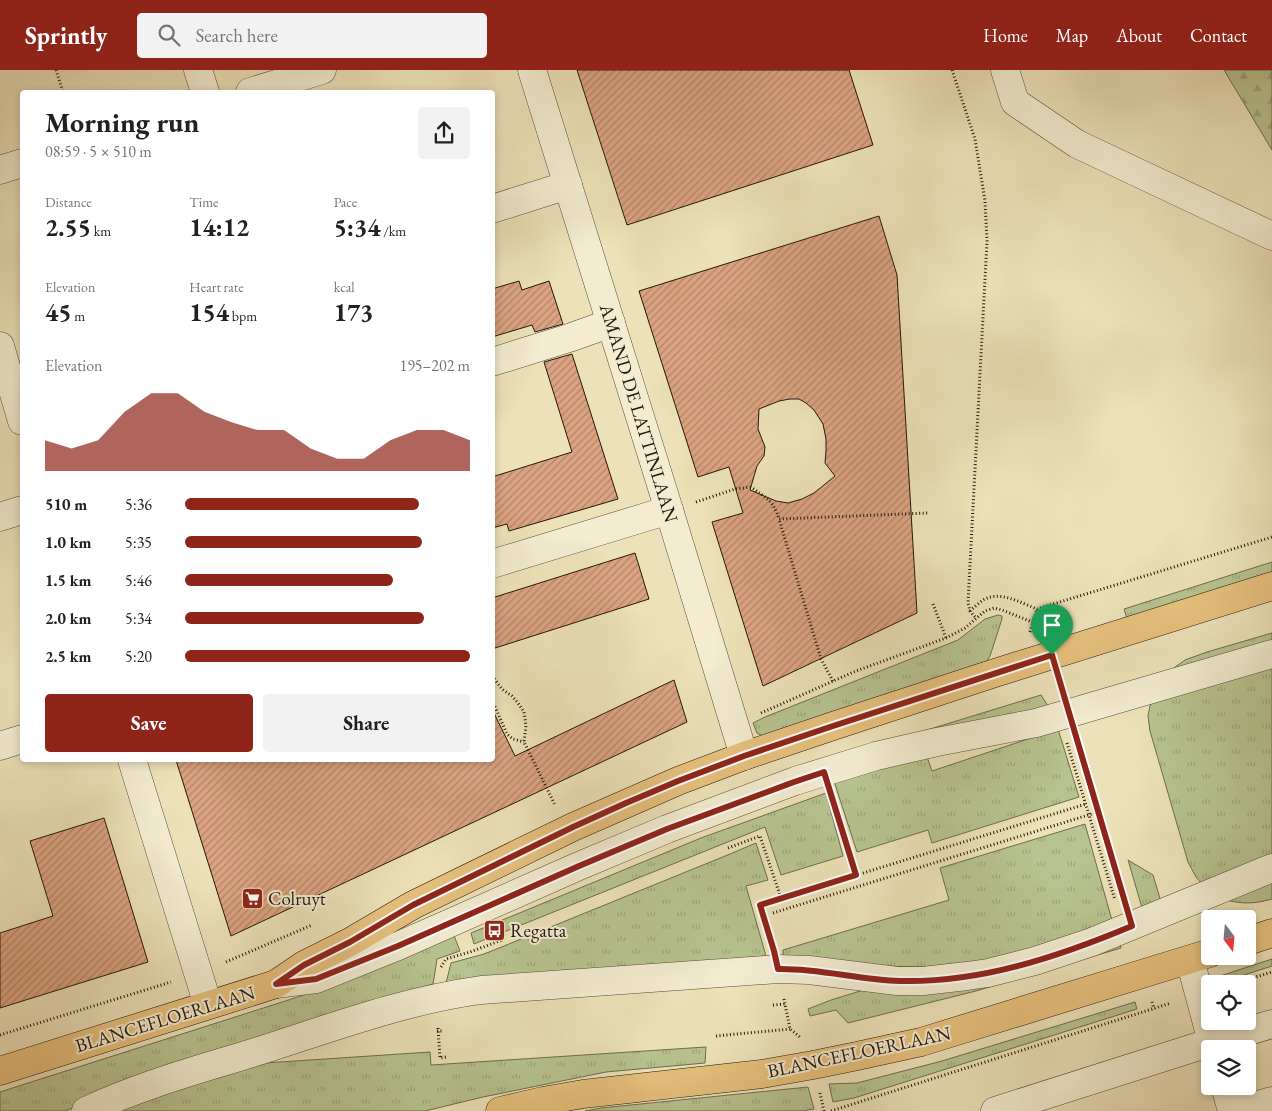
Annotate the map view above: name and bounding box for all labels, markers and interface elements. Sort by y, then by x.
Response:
search box [137,13,487,58]
text: Sprintly [25,20,107,51]
icon: search [155,21,183,49]
text: Search here [195,23,278,48]
text: Home [983,24,1028,47]
text: Map [1056,24,1088,47]
text: About [1116,24,1162,47]
text: Contact [1190,24,1247,47]
text: Morning run [45,104,199,140]
button: share [418,107,470,159]
text: 08:59 · 5 × 510 m [45,141,152,162]
text: Distance [45,193,92,211]
text: Time [189,193,219,211]
text: Pace [334,193,357,211]
text: 2.55 [45,211,91,243]
text: 14:12 [189,211,249,243]
text: 5:34 [334,211,380,243]
text: km [91,222,111,240]
text: /km [380,222,406,240]
text: Elevation [45,278,95,296]
text: Heart rate [189,278,244,296]
text: kcal [334,278,355,296]
text: 45 [45,296,71,328]
text: 154 [189,296,229,328]
text: 173 [334,296,373,328]
street label: AMAND DE LATTINLAAN [594,300,684,525]
text: m [71,307,85,325]
text: bpm [229,307,257,325]
text: Elevation [45,355,103,376]
text: 195–202 m [399,355,470,376]
text: 510 m [45,494,87,515]
text: 5:36 [125,494,152,515]
text: 1.0 km [45,532,91,553]
text: 5:35 [125,532,152,553]
text: 1.5 km [45,570,91,591]
text: 5:46 [125,570,152,591]
pin [1031,604,1073,655]
text: 2.0 km [45,608,91,629]
text: 5:34 [125,608,152,629]
icon: arrive [1038,611,1066,639]
text: 2.5 km [45,646,91,667]
text: 5:20 [125,646,152,667]
button: Save [45,694,253,752]
button: Share [263,694,470,752]
supermarket icon: Colruyt [240,886,264,910]
place label: Colruyt [268,886,326,911]
north arrow [1201,910,1256,965]
map controls [1201,910,1256,1095]
bus stop icon: Regatta [482,918,506,942]
place label: Regatta [510,918,567,943]
button: locate [1201,975,1256,1030]
street label: BLANCEFLOERLAAN [72,980,258,1058]
street label: BLANCEFLOERLAAN [765,1020,953,1084]
button: layers [1201,1040,1256,1095]

